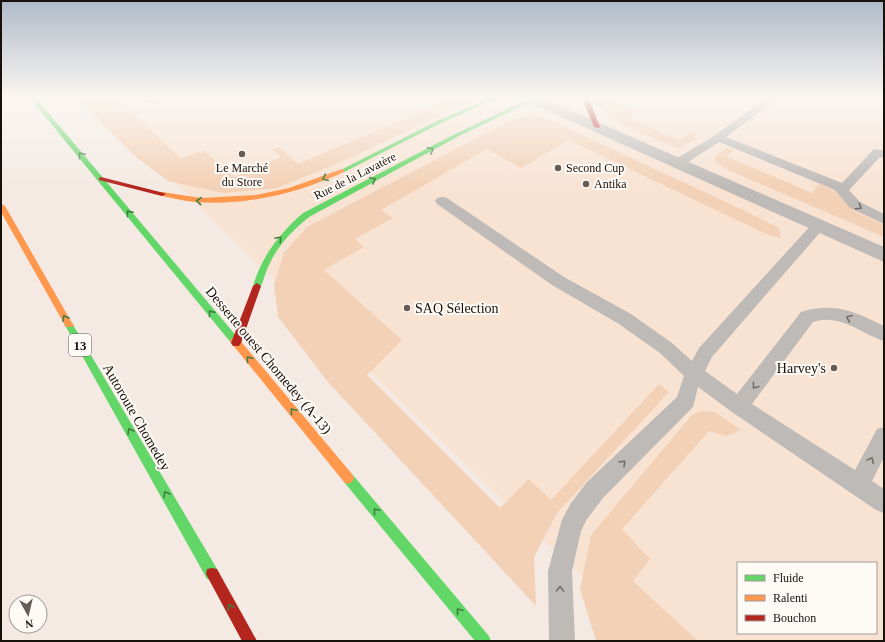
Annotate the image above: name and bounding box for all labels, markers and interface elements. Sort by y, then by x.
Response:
one-way arrow [427,147,434,154]
marker: Le Marché du Store [237,149,247,159]
street label: Rue de la Lavatère [312,149,398,203]
one-way arrow [78,152,85,159]
place label: Le Marché du Store [216,161,268,189]
place label: Second Cup [566,161,624,175]
marker: Second Cup [553,163,563,173]
one-way arrow [322,173,330,181]
one-way arrow [369,177,376,185]
place label: Antika [594,177,627,191]
marker: Antika [581,179,591,189]
one-way arrow [196,196,202,205]
one-way arrow [855,203,862,210]
one-way arrow [127,210,134,217]
one-way arrow [274,236,282,244]
street label: Desserte ouest Chomedey (A-13) [202,284,335,438]
place label: SAQ Sélection [415,301,499,316]
marker: SAQ Sélection [402,303,412,313]
one-way arrow [209,311,216,318]
one-way arrow [845,314,852,322]
one-way arrow [62,315,70,322]
road number: 13 [69,334,91,356]
one-way arrow [246,356,253,363]
street label: Autoroute Chomedey [100,361,173,473]
place label: Harvey's [777,361,826,376]
marker: Harvey's [829,363,839,373]
one-way arrow [753,381,760,388]
one-way arrow [290,408,297,416]
one-way arrow [127,428,134,435]
one-way arrow [867,457,874,465]
one-way arrow [618,460,626,468]
one-way arrow [163,491,170,498]
one-way arrow [373,508,380,516]
legend [737,562,877,634]
text: Fluide [773,571,804,585]
one-way arrow [556,586,564,592]
text: Ralenti [773,591,808,605]
north arrow [8,594,48,634]
one-way arrow [228,604,235,611]
one-way arrow [456,608,463,616]
text: Bouchon [773,611,816,625]
text: N [25,617,34,630]

